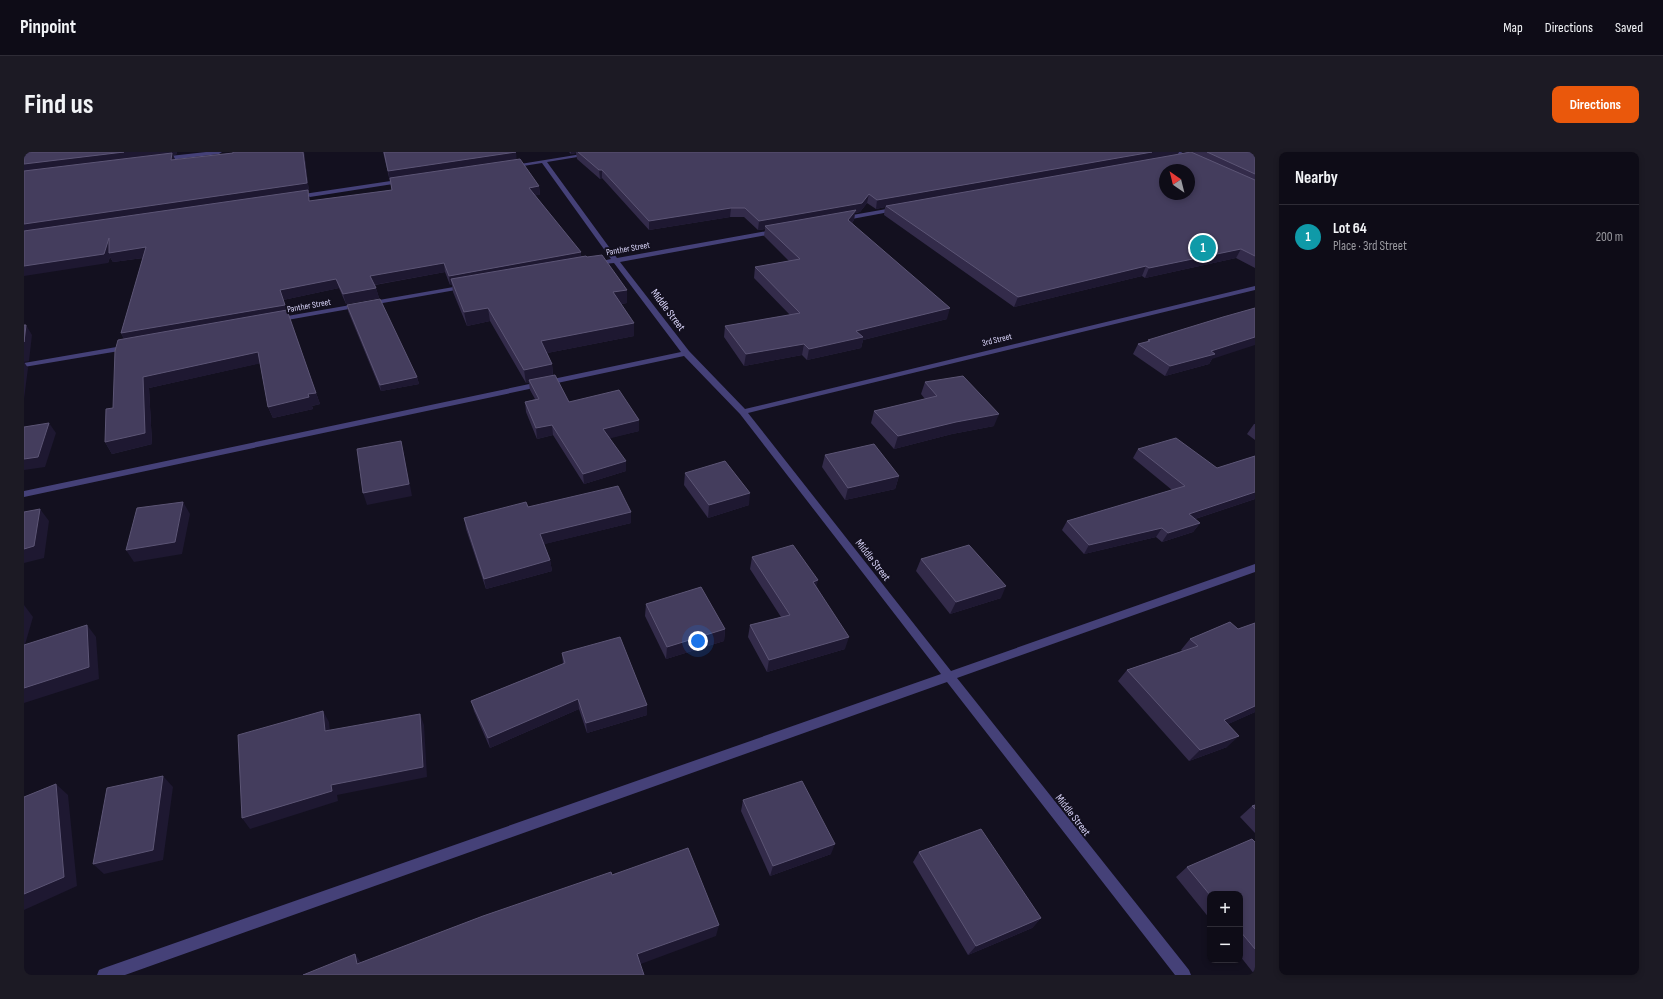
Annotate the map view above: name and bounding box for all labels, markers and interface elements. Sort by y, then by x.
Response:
text: Pinpoint [20,16,76,39]
text: Map [1503,19,1523,36]
text: Directions [1545,19,1593,36]
text: Saved [1615,19,1643,36]
button: Directions [1552,86,1639,123]
text: Find us [24,88,93,121]
north arrow [1159,164,1195,200]
text: Nearby [1295,168,1338,188]
text: Lot 64 [1333,219,1367,238]
text: 1 [1305,229,1311,245]
text: 200 m [1596,229,1623,245]
pin: 1 [1190,233,1216,263]
text: Place · 3rd Street [1333,238,1407,254]
street label: Panther Street [605,240,651,258]
street label: Middle Street [648,286,688,334]
street label: Panther Street [286,297,332,315]
street label: 3rd Street [981,331,1013,349]
street label: Middle Street [853,537,894,584]
your location [688,631,708,651]
street label: Middle Street [1053,792,1094,839]
map controls [1207,891,1243,963]
button: + [1207,891,1243,927]
button: − [1207,927,1243,963]

